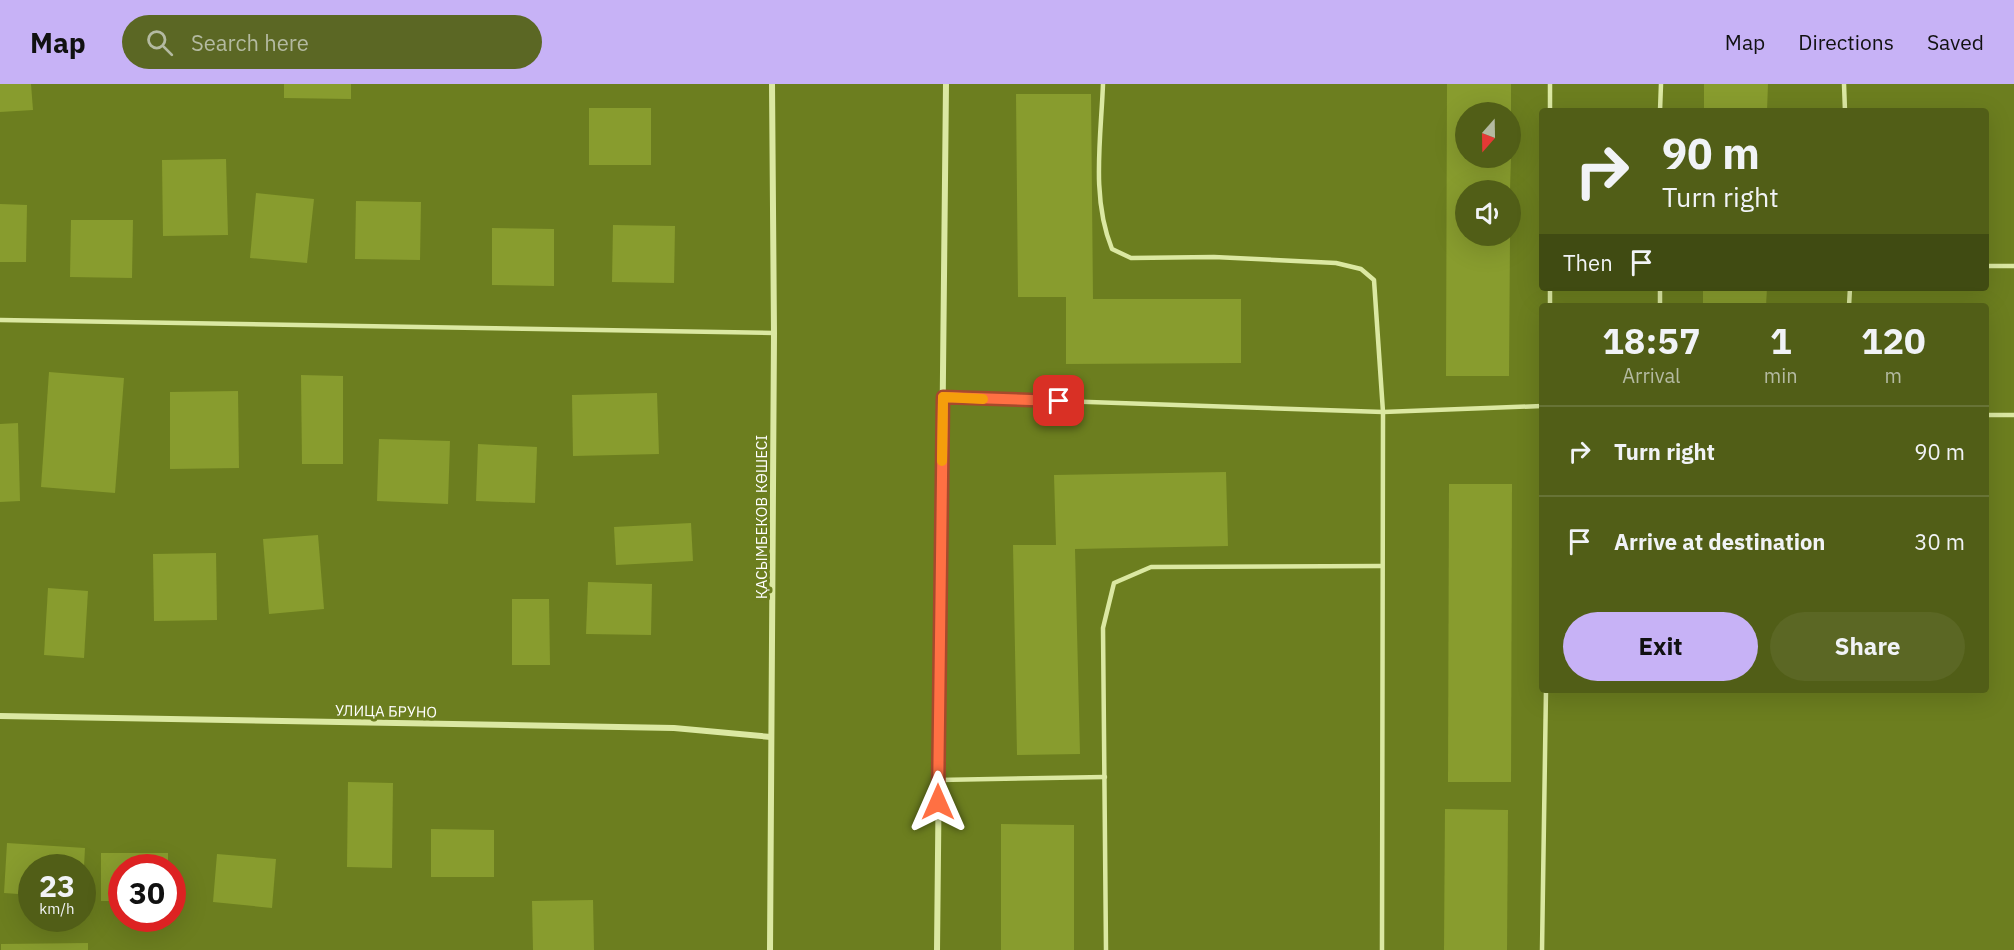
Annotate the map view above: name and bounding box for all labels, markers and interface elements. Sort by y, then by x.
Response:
search box [122,15,542,69]
text: Map [30,24,86,61]
icon: search [143,26,176,59]
text: Search here [191,28,309,57]
text: Map [1725,28,1765,56]
text: Directions [1798,28,1894,56]
text: Saved [1927,28,1984,56]
north arrow [1455,102,1521,168]
map controls [1455,102,1521,246]
text: 90 m [1662,126,1760,181]
icon: right [1563,132,1641,210]
text: Turn right [1662,179,1779,214]
button: sound [1455,180,1521,246]
icon: arrive [1625,246,1658,279]
text: Then [1563,248,1613,277]
text: 18:57 [1602,317,1701,364]
text: 1 [1770,317,1792,364]
text: 120 [1861,317,1926,364]
text: Arrival [1622,362,1681,389]
text: min [1764,362,1798,389]
text: m [1885,362,1902,389]
pin [1033,375,1084,426]
icon: arrive [1042,384,1075,417]
street label: ҚАСЫМБЕКОВ КӨШЕСІ [752,435,771,599]
icon: right [1563,435,1596,468]
text: Turn right [1614,437,1715,466]
text: 90 m [1914,437,1965,466]
icon: arrive [1563,525,1596,558]
text: Arrive at destination [1614,527,1825,556]
text: 30 m [1914,527,1965,556]
button: Exit [1563,612,1758,681]
button: Share [1770,612,1965,681]
street label: УЛИЦА БРУНО [335,701,437,721]
position arrow [906,770,970,834]
speed limit sign: 30 [108,854,186,932]
text: 23 [39,866,75,905]
text: km/h [39,899,75,918]

